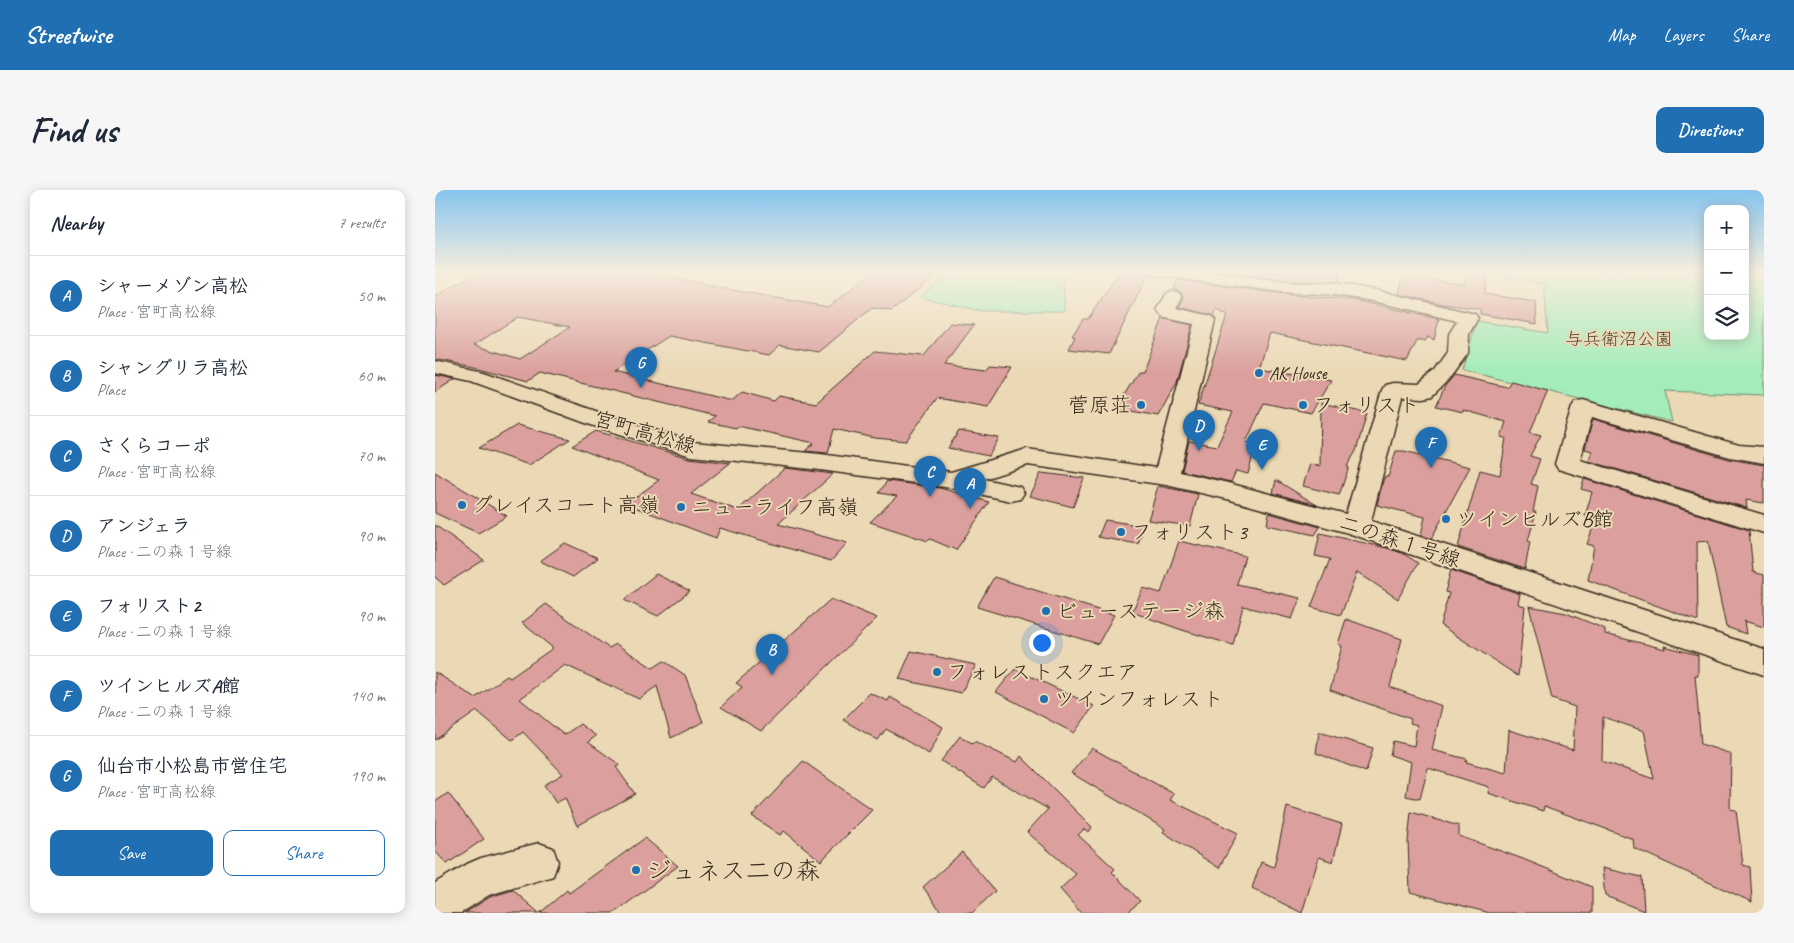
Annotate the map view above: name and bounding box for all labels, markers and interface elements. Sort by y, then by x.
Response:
text: Streetwise [25,20,111,50]
text: Map [1608,24,1636,46]
text: Layers [1664,24,1703,46]
text: Share [1731,24,1769,46]
button: Directions [1656,107,1764,153]
text: Find us [30,108,117,153]
map controls [1704,205,1749,340]
button: + [1704,205,1749,250]
text: Nearby [50,210,103,236]
text: 7 results [338,213,385,233]
button: − [1704,250,1749,295]
text: シャーメゾン高松 [97,274,248,298]
text: A [62,286,70,306]
text: 50 m [358,286,385,306]
button: layers [1704,295,1749,340]
text: Place · 宮町高松線 [97,302,216,322]
park label: 与兵衛沼公園 [1565,328,1673,350]
pin: G [625,347,657,388]
text: シャングリラ高松 [97,356,248,380]
place label: AK House [1269,362,1328,384]
text: B [62,366,70,386]
text: 60 m [358,366,385,386]
marker: AK House [1253,367,1265,379]
text: Place [97,380,125,400]
place label: 菅原荘 [1068,392,1131,418]
place label: フォリスト [1313,392,1420,418]
marker: 菅原荘 [1135,399,1147,411]
marker: フォリスト [1297,399,1309,411]
street label: 宮町高松線 [591,405,699,459]
pin: D [1183,410,1215,451]
pin: F [1415,427,1447,468]
pin: E [1246,429,1278,470]
text: さくらコーポ [97,434,211,458]
text: C [62,446,70,466]
text: 70 m [358,446,385,466]
pin: C [914,456,946,497]
text: Place · 宮町高松線 [97,462,216,482]
pin: A [954,468,986,509]
place label: グレイスコート高嶺 [472,492,659,518]
place label: ニューライフ高嶺 [691,494,858,520]
marker: グレイスコート高嶺 [456,499,468,511]
marker: ニューライフ高嶺 [675,501,687,513]
place label: ツインヒルズB館 [1456,506,1614,532]
street label: 二の森１号線 [1336,509,1464,573]
marker: ツインヒルズB館 [1440,513,1452,525]
text: アンジェラ [97,514,190,538]
place label: フォリスト3 [1131,519,1249,545]
text: D [61,526,71,546]
text: 90 m [358,526,385,546]
marker: フォリスト3 [1115,526,1127,538]
text: Place · 二の森１号線 [97,542,232,562]
text: フォリスト2 [97,594,201,618]
place label: ビューステージ森 [1056,598,1224,624]
marker: ビューステージ森 [1040,605,1052,617]
text: E [62,606,70,626]
text: 90 m [358,606,385,626]
text: Place · 二の森１号線 [97,622,232,642]
your location [1029,630,1055,656]
pin: B [756,634,788,675]
place label: フォレストスクエア [947,659,1138,685]
marker: フォレストスクエア [931,666,943,678]
text: ツインヒルズA館 [97,674,240,698]
text: F [62,686,70,706]
text: 140 m [351,686,385,706]
place label: ツインフォレスト [1054,686,1224,712]
marker: ツインフォレスト [1038,693,1050,705]
text: Place · 二の森１号線 [97,702,232,722]
text: 仙台市小松島市営住宅 [97,754,287,778]
text: G [62,766,70,786]
text: 190 m [351,766,385,786]
text: Place · 宮町高松線 [97,782,216,802]
button: Save [50,830,213,876]
button: Share [223,830,385,876]
place label: ジュネス二の森 [646,855,821,887]
marker: ジュネス二の森 [630,864,642,876]

